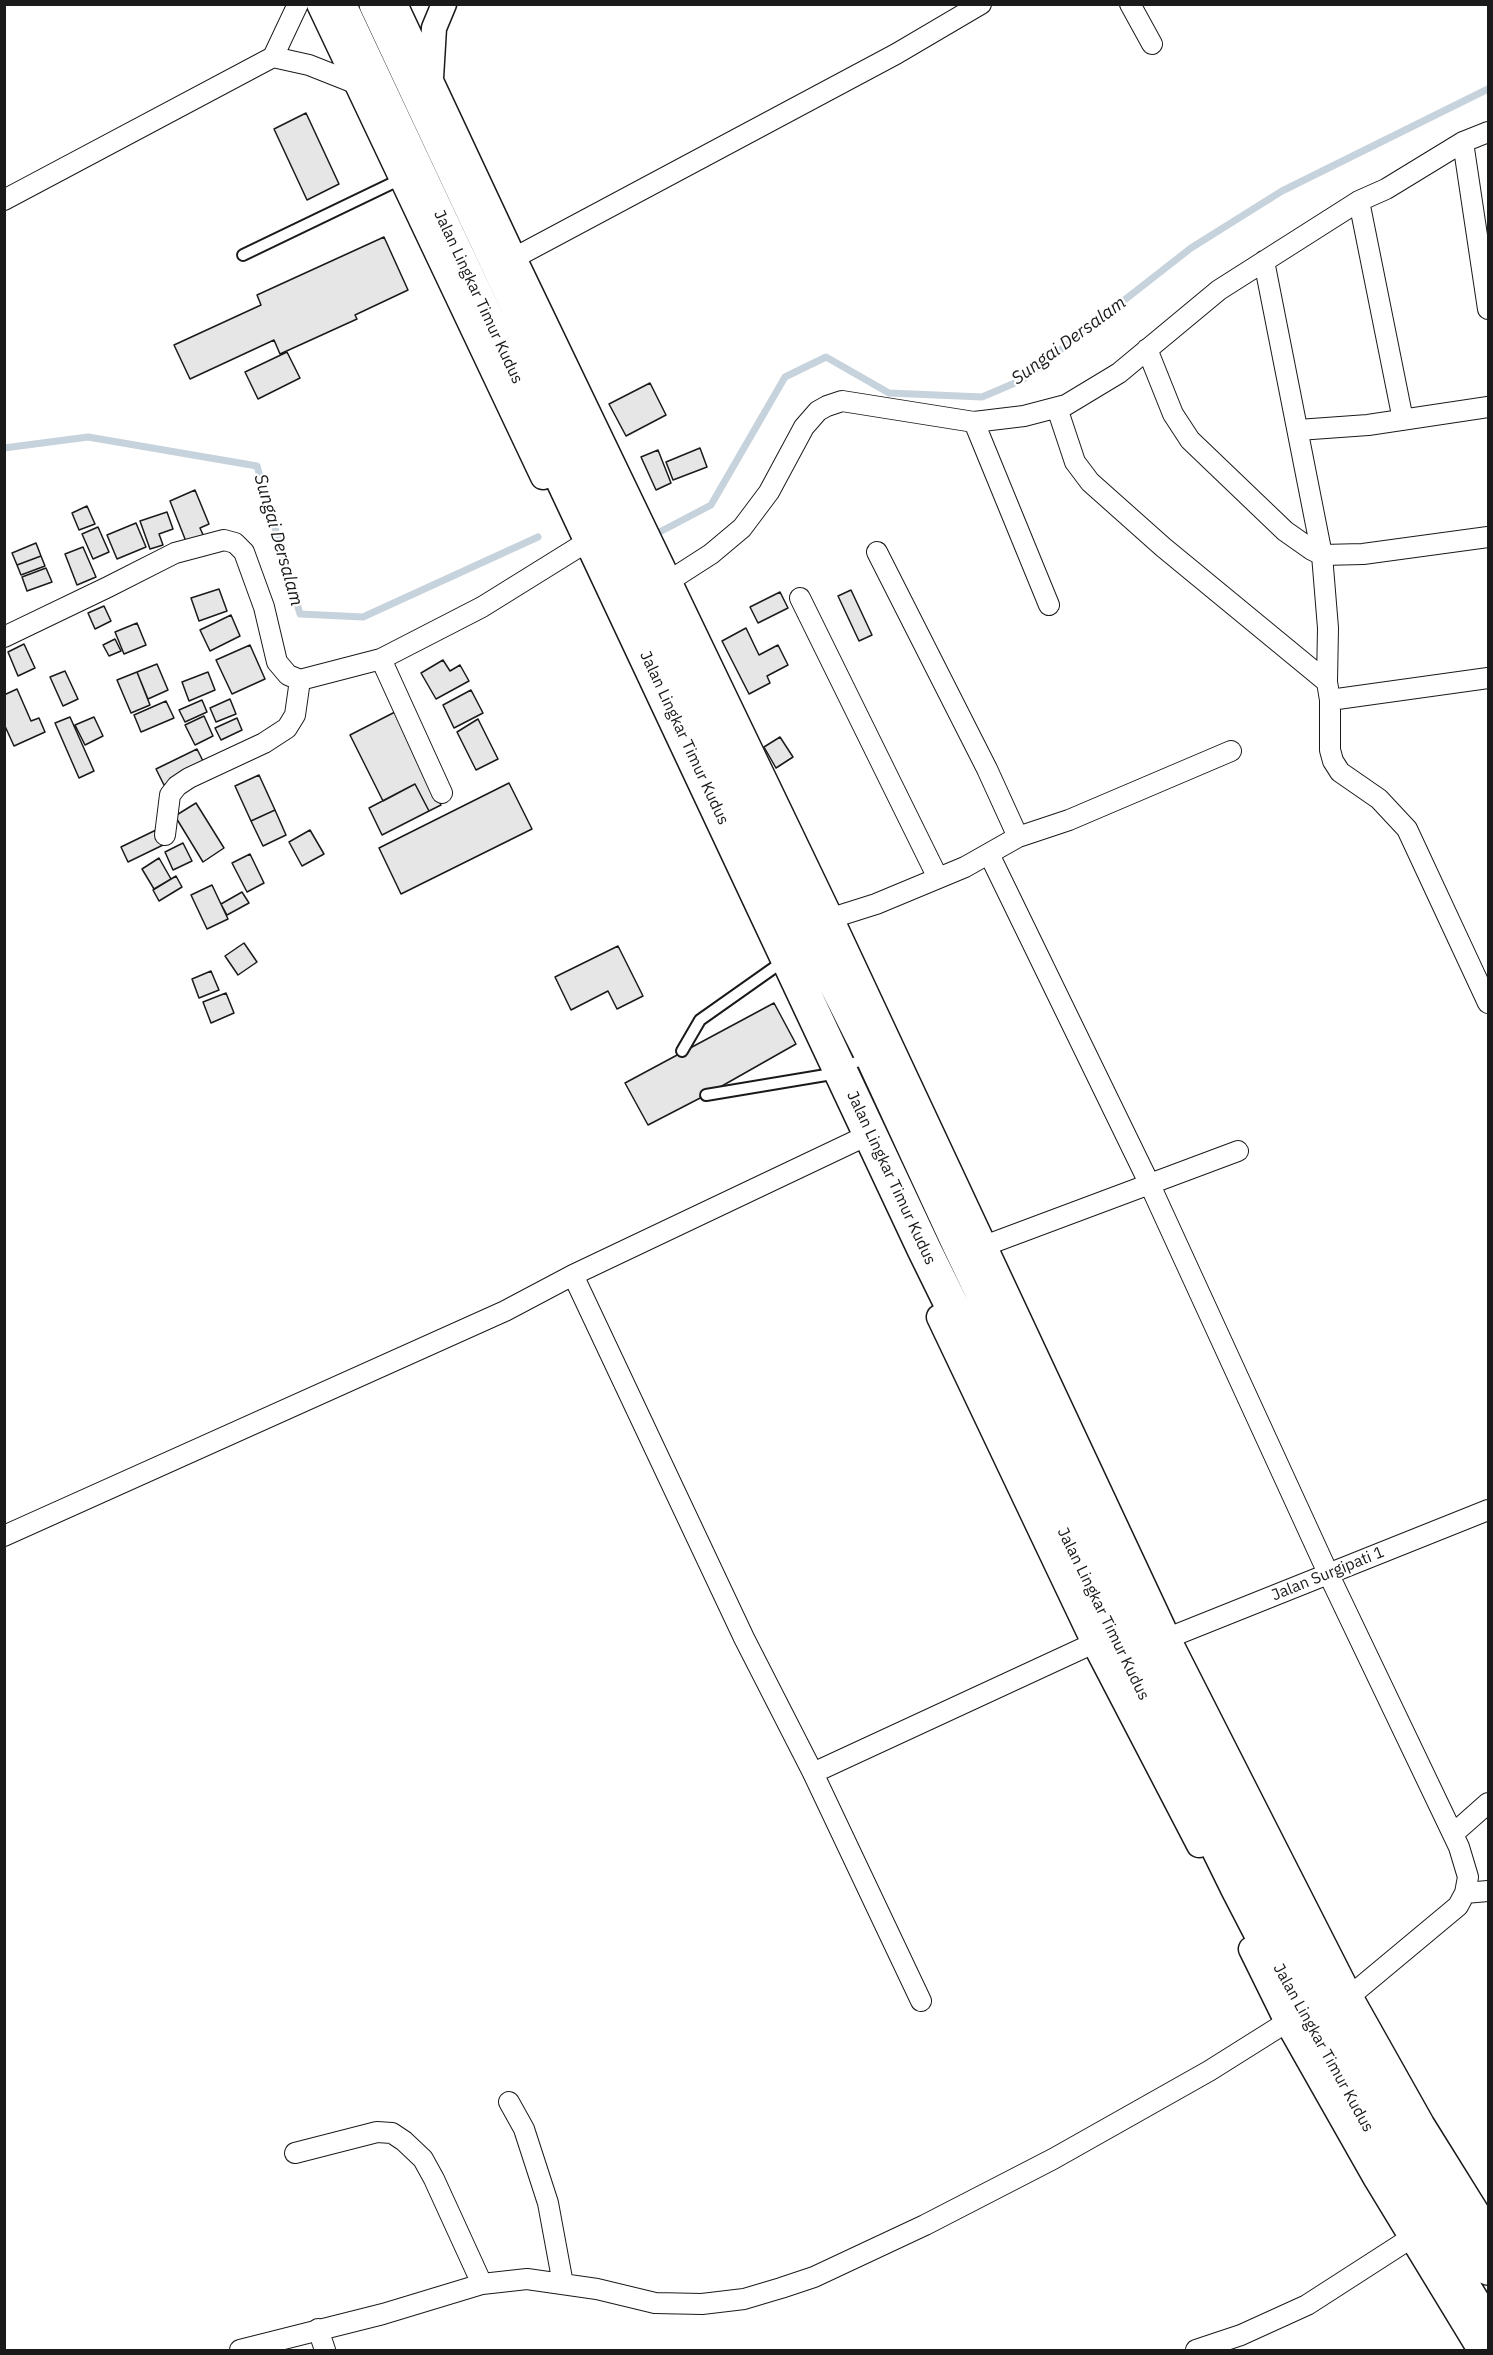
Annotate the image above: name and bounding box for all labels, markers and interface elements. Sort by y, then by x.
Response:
street label: Jalan Lingkar Timur Kudus [429,207,527,387]
water label: Sungai Dersalam [1008,292,1130,390]
water label: Sungai Dersalam [249,472,307,608]
street label: Jalan Lingkar Timur Kudus [635,648,733,828]
street label: Jalan Lingkar Timur Kudus [842,1088,940,1268]
street label: Jalan Lingkar Timur Kudus [1053,1525,1153,1703]
street label: Jalan Surgipati 1 [1269,1543,1387,1605]
street label: Jalan Lingkar Timur Kudus [1269,1960,1377,2136]

